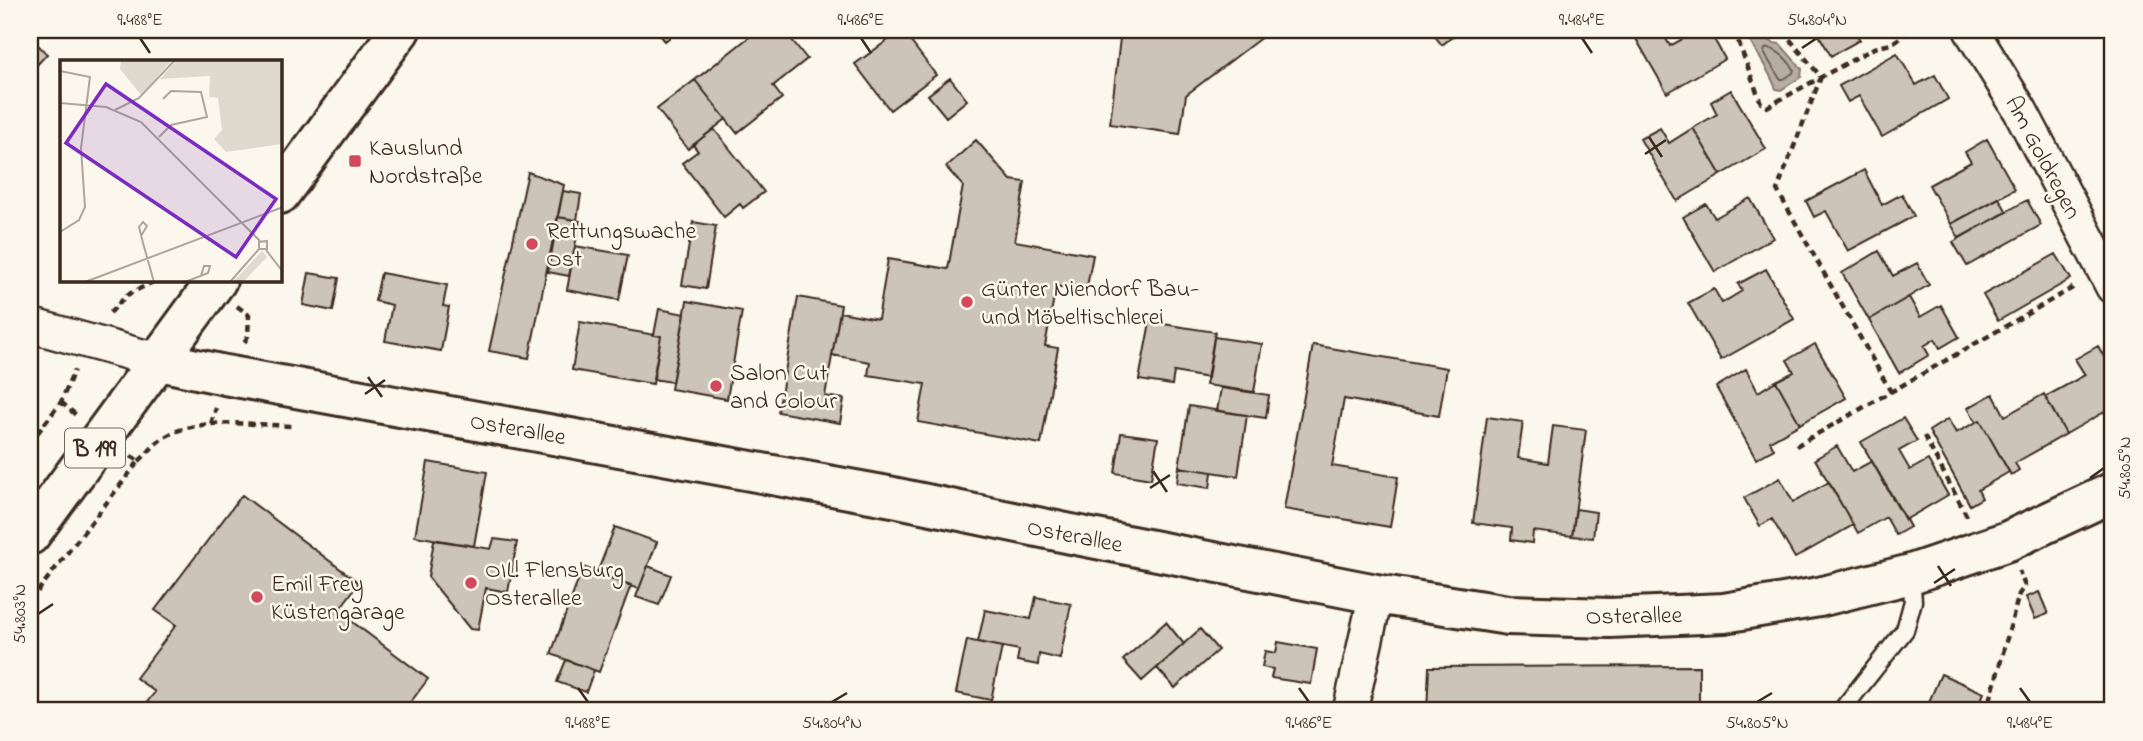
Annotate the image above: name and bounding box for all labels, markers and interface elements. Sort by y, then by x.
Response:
text: 9.488°E [117,8,163,34]
text: 9.486°E [838,8,885,34]
text: 9.484°E [1559,8,1605,34]
text: 54.804°N [1787,8,1847,34]
inset map [60,60,282,282]
street label: Am Goldregen [1995,90,2089,226]
place label: Kauslund Nordstraße [369,132,483,195]
marker: Kauslund Nordstraße [347,153,363,169]
place label: Rettungswache Ost [546,215,696,278]
marker: Rettungswache Ost [524,236,540,252]
place label: Günter Niendorf Bau- und Möbeltischlerei [981,273,1199,336]
marker: Günter Niendorf Bau- und Möbeltischlerei [959,294,975,310]
place label: Salon Cut and Colour [730,357,837,420]
marker: Salon Cut and Colour [708,378,724,394]
street label: Osterallee [467,405,568,456]
road number: B 199 [65,428,125,468]
text: 54.805°N [2113,436,2139,500]
street label: Osterallee [1024,511,1126,564]
place label: OIL! Flensburg Osterallee [485,554,624,617]
place label: Emil Frey Küstengarage [271,568,405,631]
marker: OIL! Flensburg Osterallee [463,575,479,591]
text: 54.803°N [8,584,34,644]
marker: Emil Frey Küstengarage [249,589,265,605]
street label: Osterallee [1585,599,1683,636]
text: 9.488°E [565,711,611,737]
text: 54.804°N [802,711,862,737]
text: 9.486°E [1286,711,1333,737]
text: 54.805°N [1725,711,1789,737]
text: 9.484°E [2007,711,2053,737]

